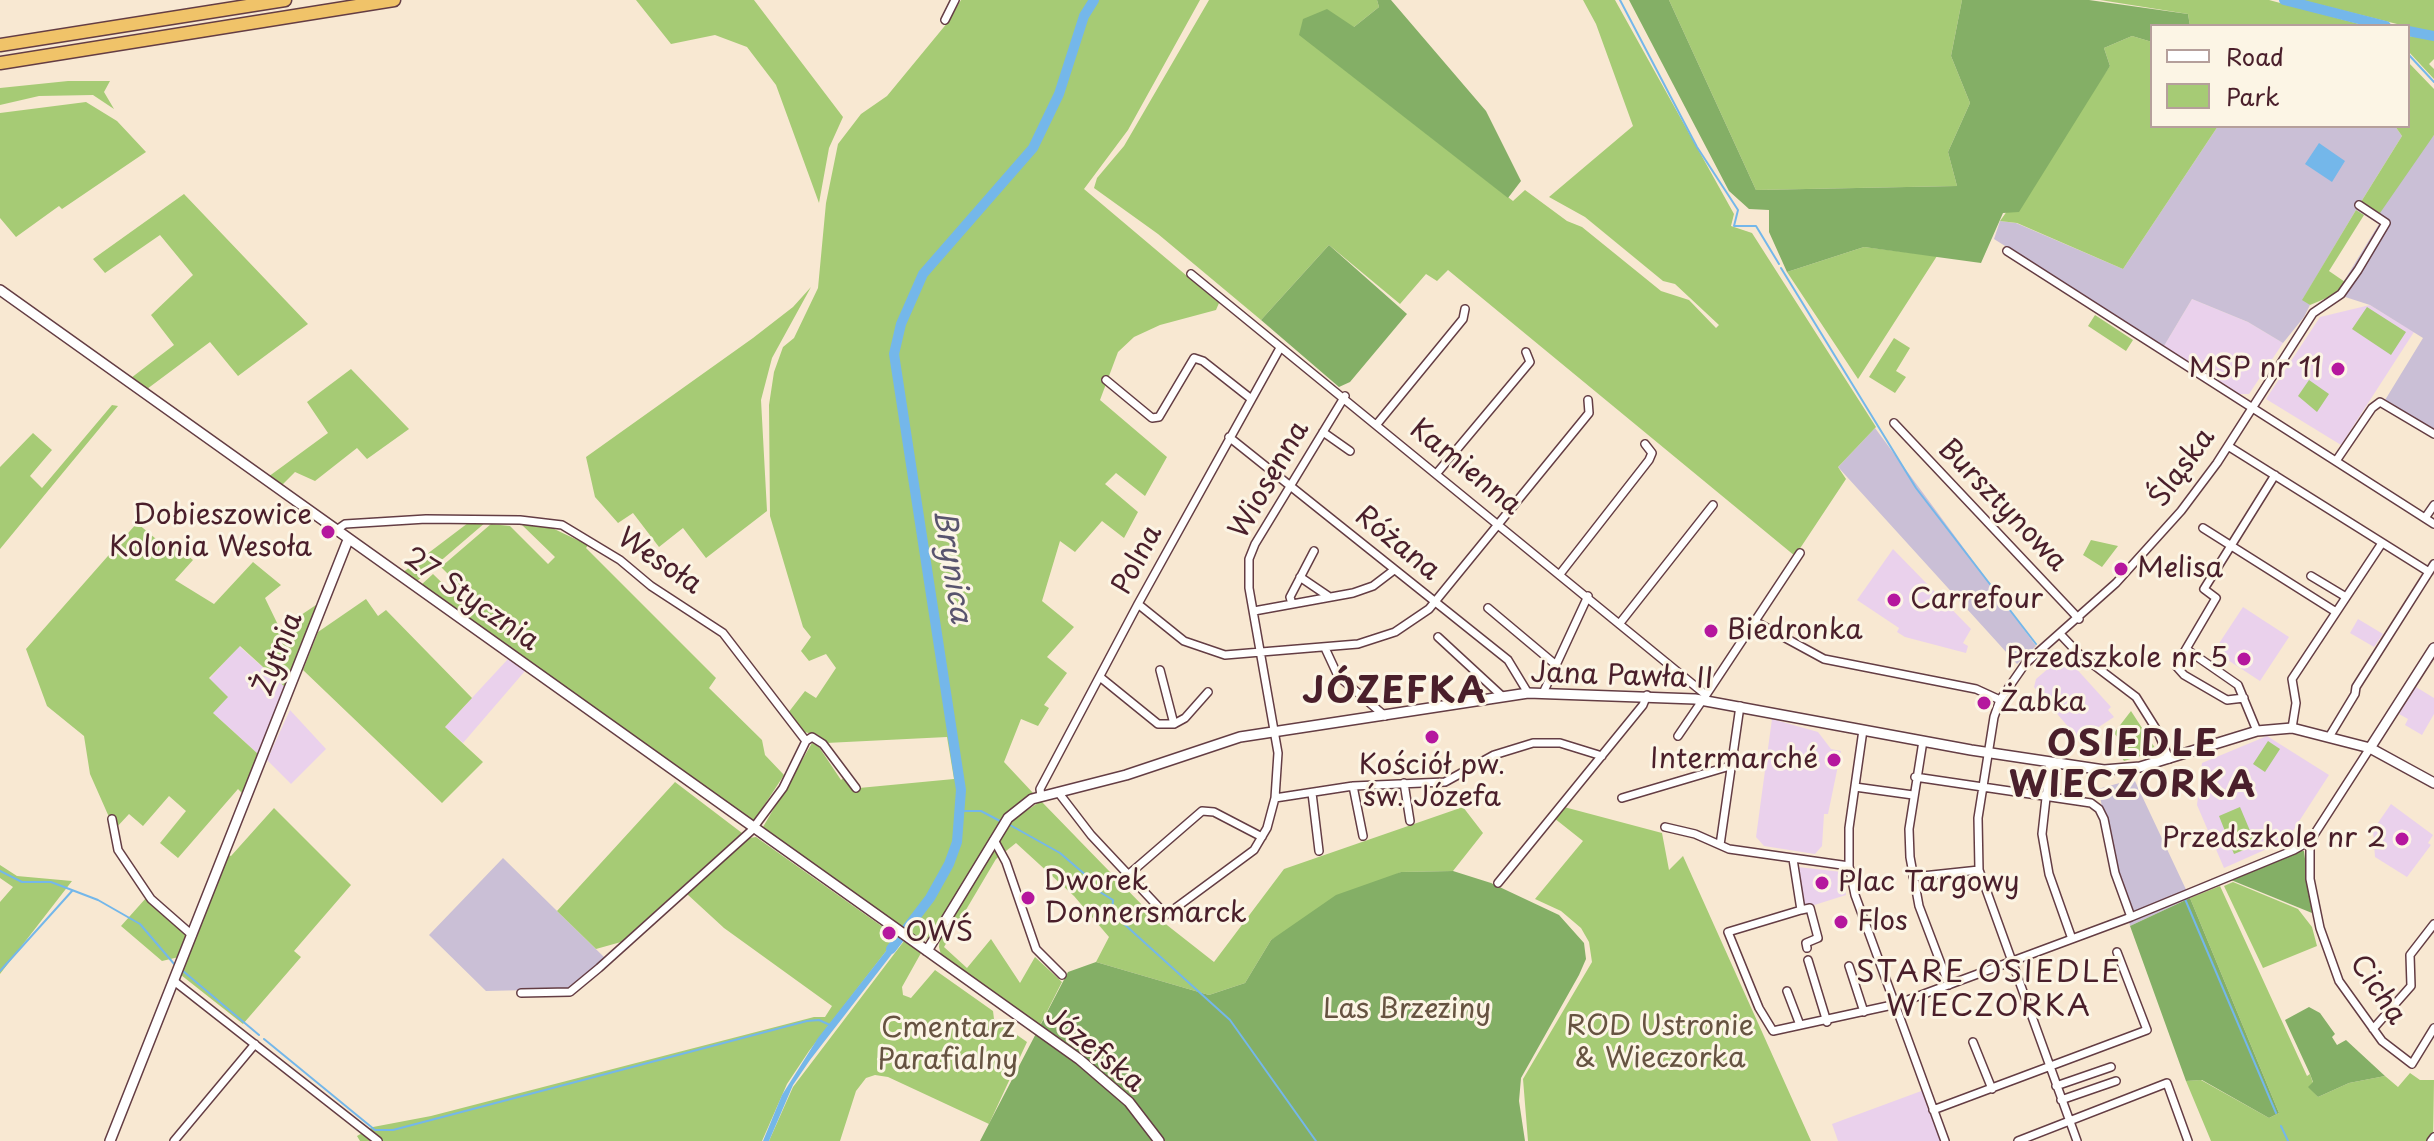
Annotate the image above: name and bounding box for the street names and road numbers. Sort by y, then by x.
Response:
street label: Kamienna [1403,413,1527,523]
street label: Wiosenna [1223,415,1317,545]
street label: Śląska [2143,422,2223,514]
street label: Bursztynowa [1930,433,2074,579]
street label: Różana [1348,500,1446,588]
street label: Polna [1106,520,1170,600]
street label: Wesoła [610,522,708,602]
street label: 27 Stycznia [397,541,545,659]
street label: Żytnia [247,607,311,701]
street label: Jana Pawła II [1530,657,1714,697]
street label: Cicha [2342,949,2412,1031]
street label: Józefska [1038,1000,1150,1100]

